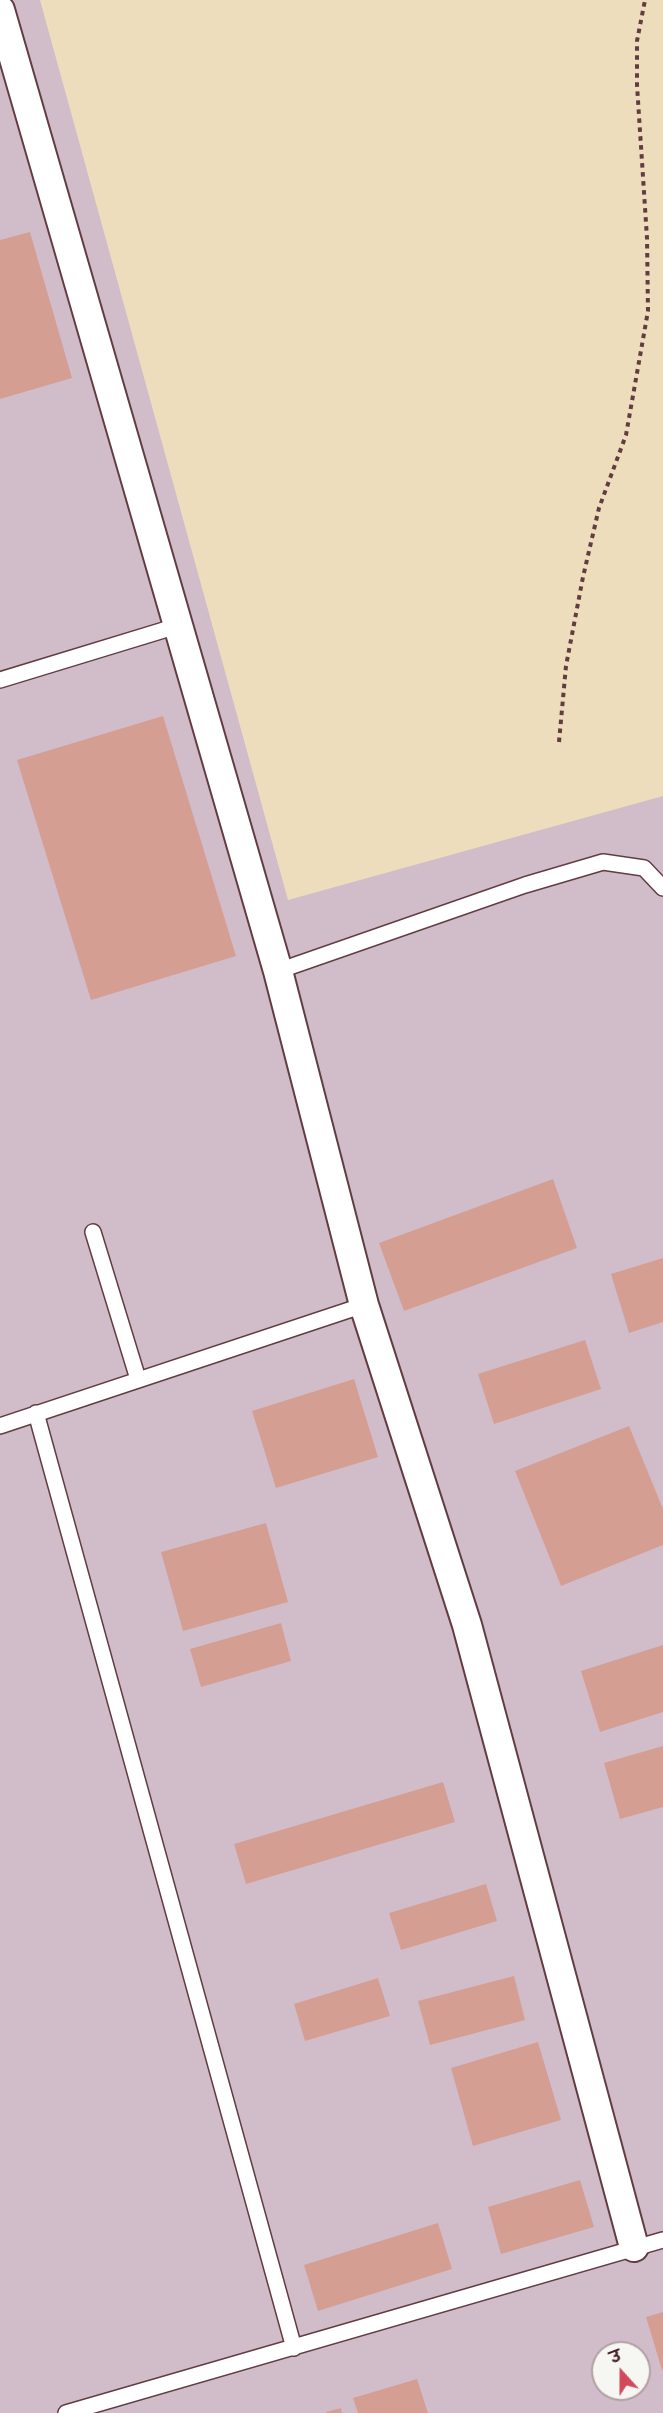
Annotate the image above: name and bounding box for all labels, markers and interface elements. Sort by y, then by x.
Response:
north arrow [591,2341,651,2401]
text: उ [606,2344,624,2367]

